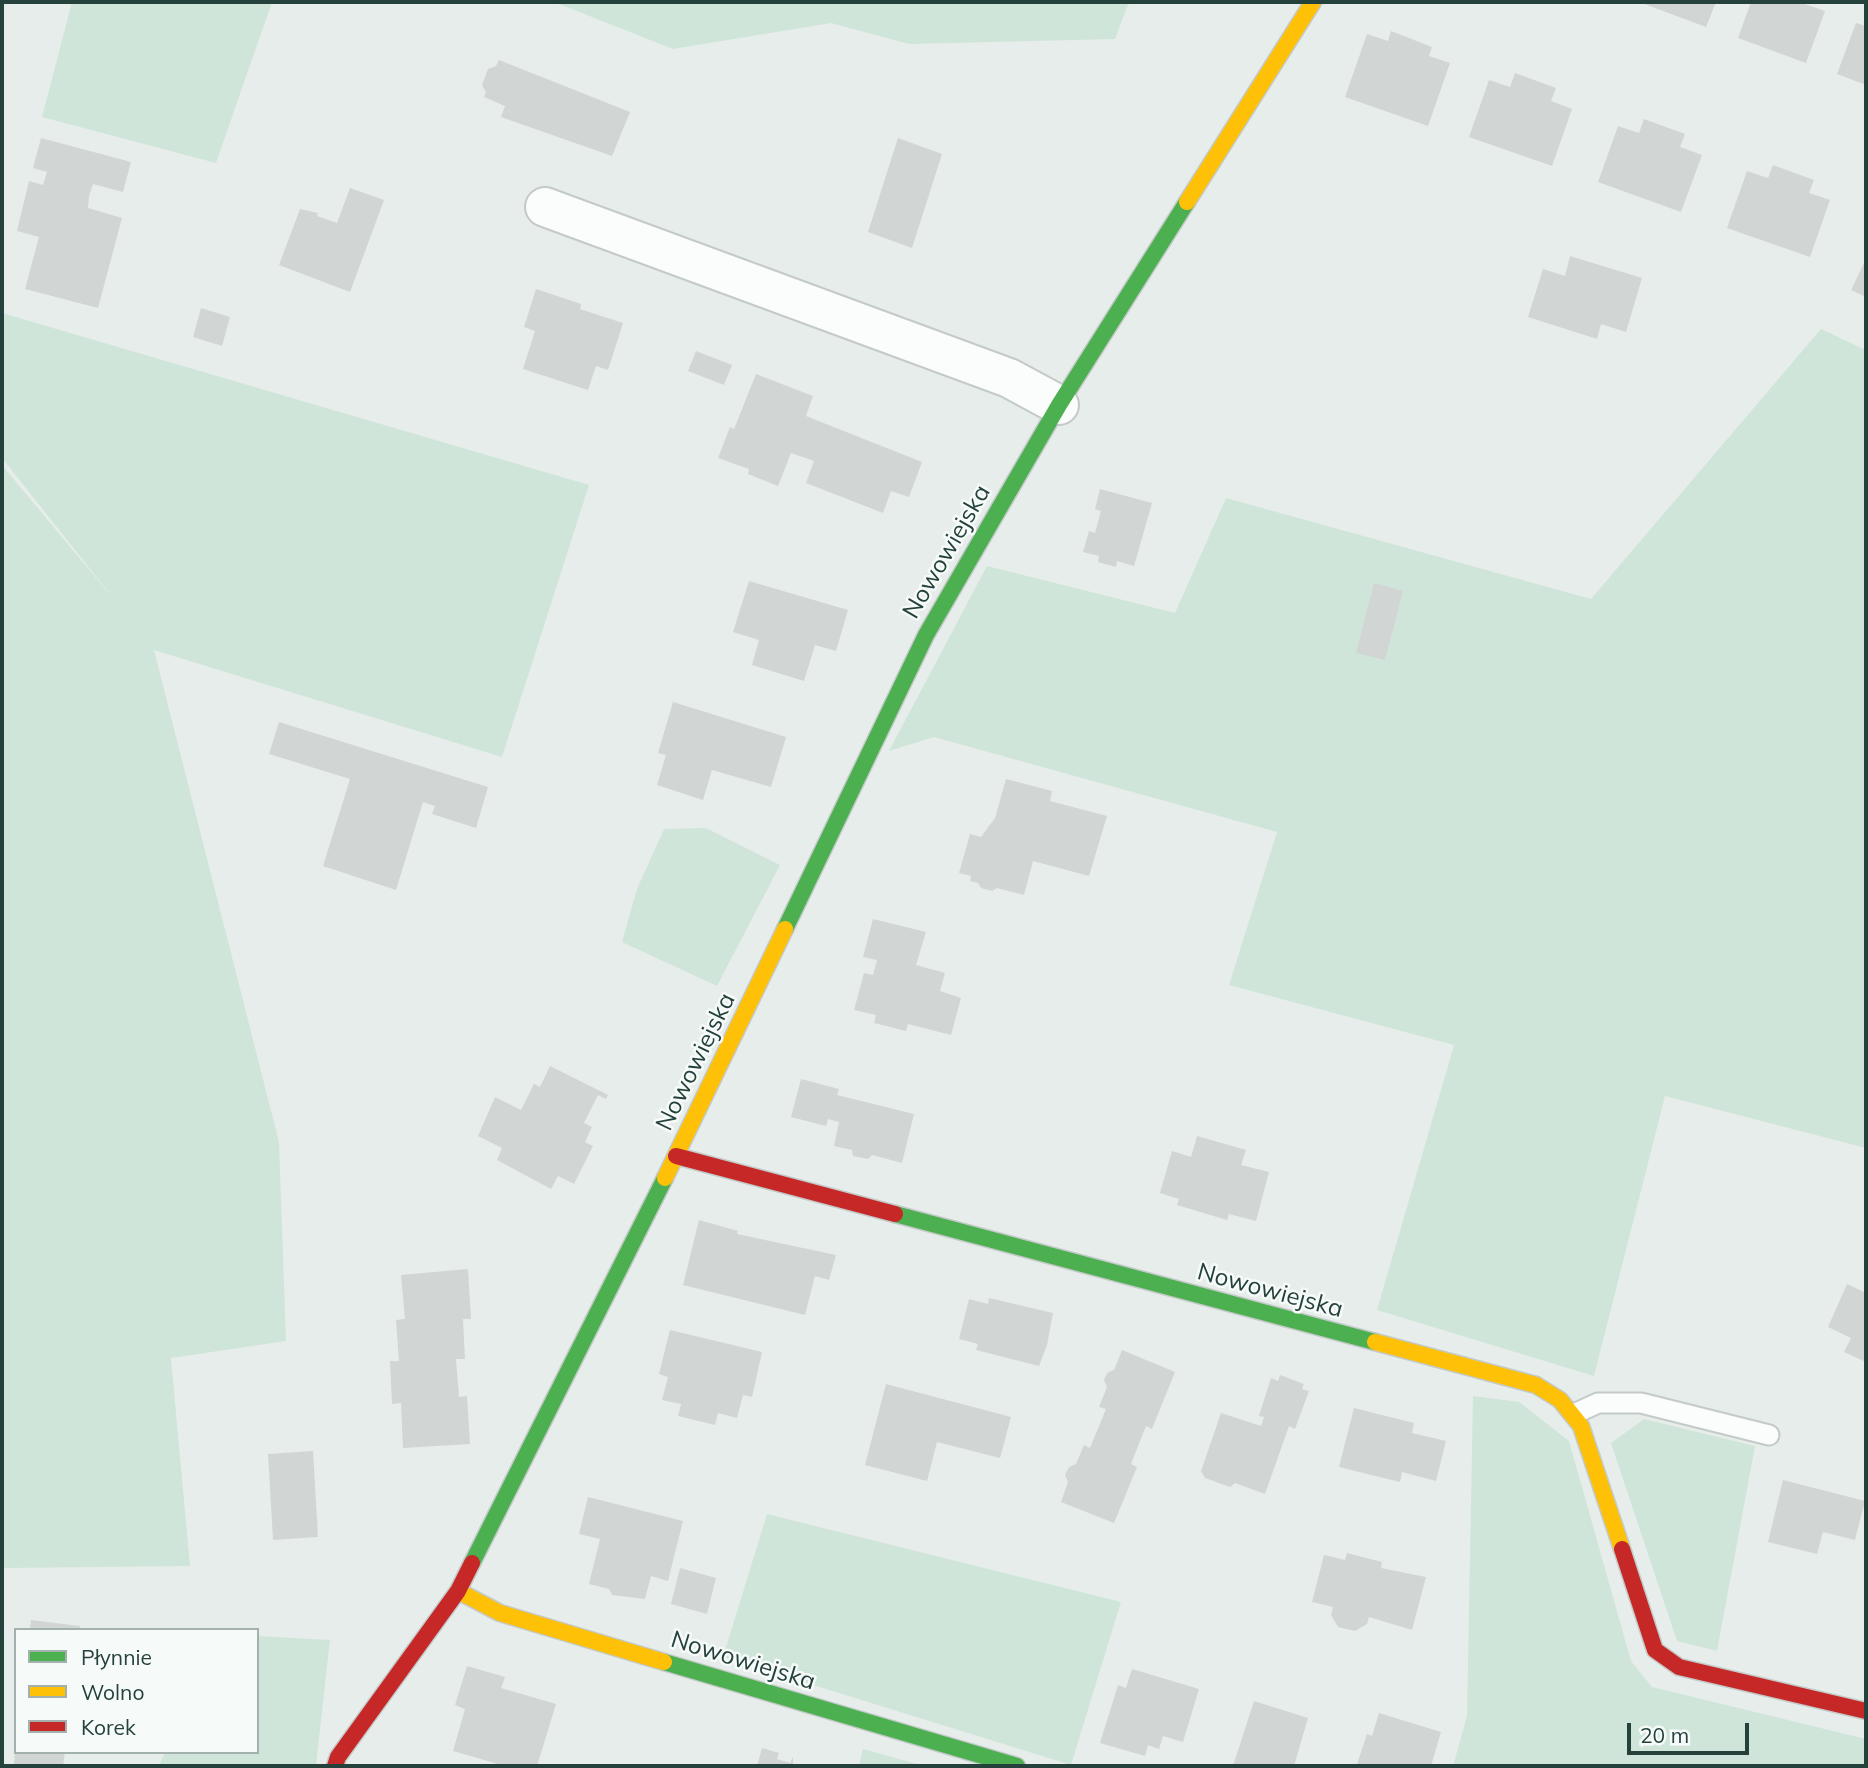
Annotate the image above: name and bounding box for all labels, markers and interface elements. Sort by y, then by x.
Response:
street label: Nowowiejska [897,480,997,624]
street label: Nowowiejska [650,988,742,1136]
street label: Nowowiejska [1194,1258,1346,1324]
street label: Nowowiejska [667,1625,819,1697]
legend [14,1628,259,1754]
text: Płynnie [81,1644,152,1670]
text: Wolno [81,1679,144,1705]
scale bar [1630,1708,1752,1752]
text: Korek [81,1714,136,1740]
text: 20 m [1640,1722,1689,1748]

